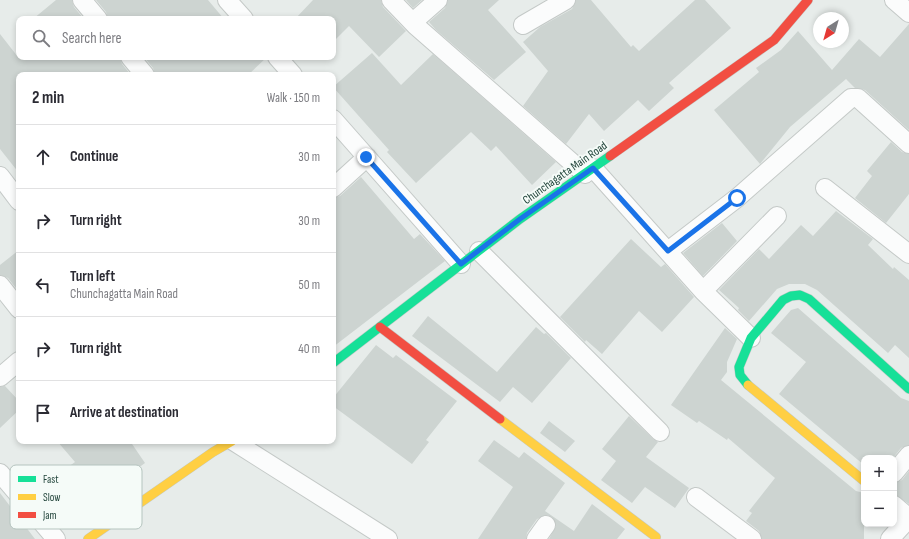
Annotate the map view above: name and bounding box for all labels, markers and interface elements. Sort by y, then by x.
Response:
north arrow [813,12,849,48]
search box [16,16,336,60]
icon: search [30,27,52,49]
text: Search here [62,29,122,48]
text: 2 min [32,88,64,108]
text: Walk · 150 m [267,90,320,106]
street label: Chunchagatta Main Road [520,138,610,208]
icon: ahead [32,146,54,168]
text: Continue [70,147,119,166]
route end [357,148,375,166]
text: 30 m [298,149,320,165]
route start [728,189,746,207]
icon: right [32,210,54,232]
text: Turn right [70,211,122,230]
text: 30 m [298,213,320,229]
text: Turn left [70,267,115,286]
icon: left [32,274,54,296]
text: 50 m [299,277,320,293]
text: Chunchagatta Main Road [70,286,178,302]
icon: right [32,338,54,360]
text: Turn right [70,339,122,358]
text: 40 m [298,341,320,357]
icon: arrive [32,402,54,424]
text: Arrive at destination [70,403,179,422]
map controls [861,455,897,527]
button: + [861,455,897,491]
legend [10,465,142,529]
text: Fast [43,473,59,486]
text: Slow [43,491,60,504]
button: − [861,491,897,527]
text: Jam [42,509,57,522]

